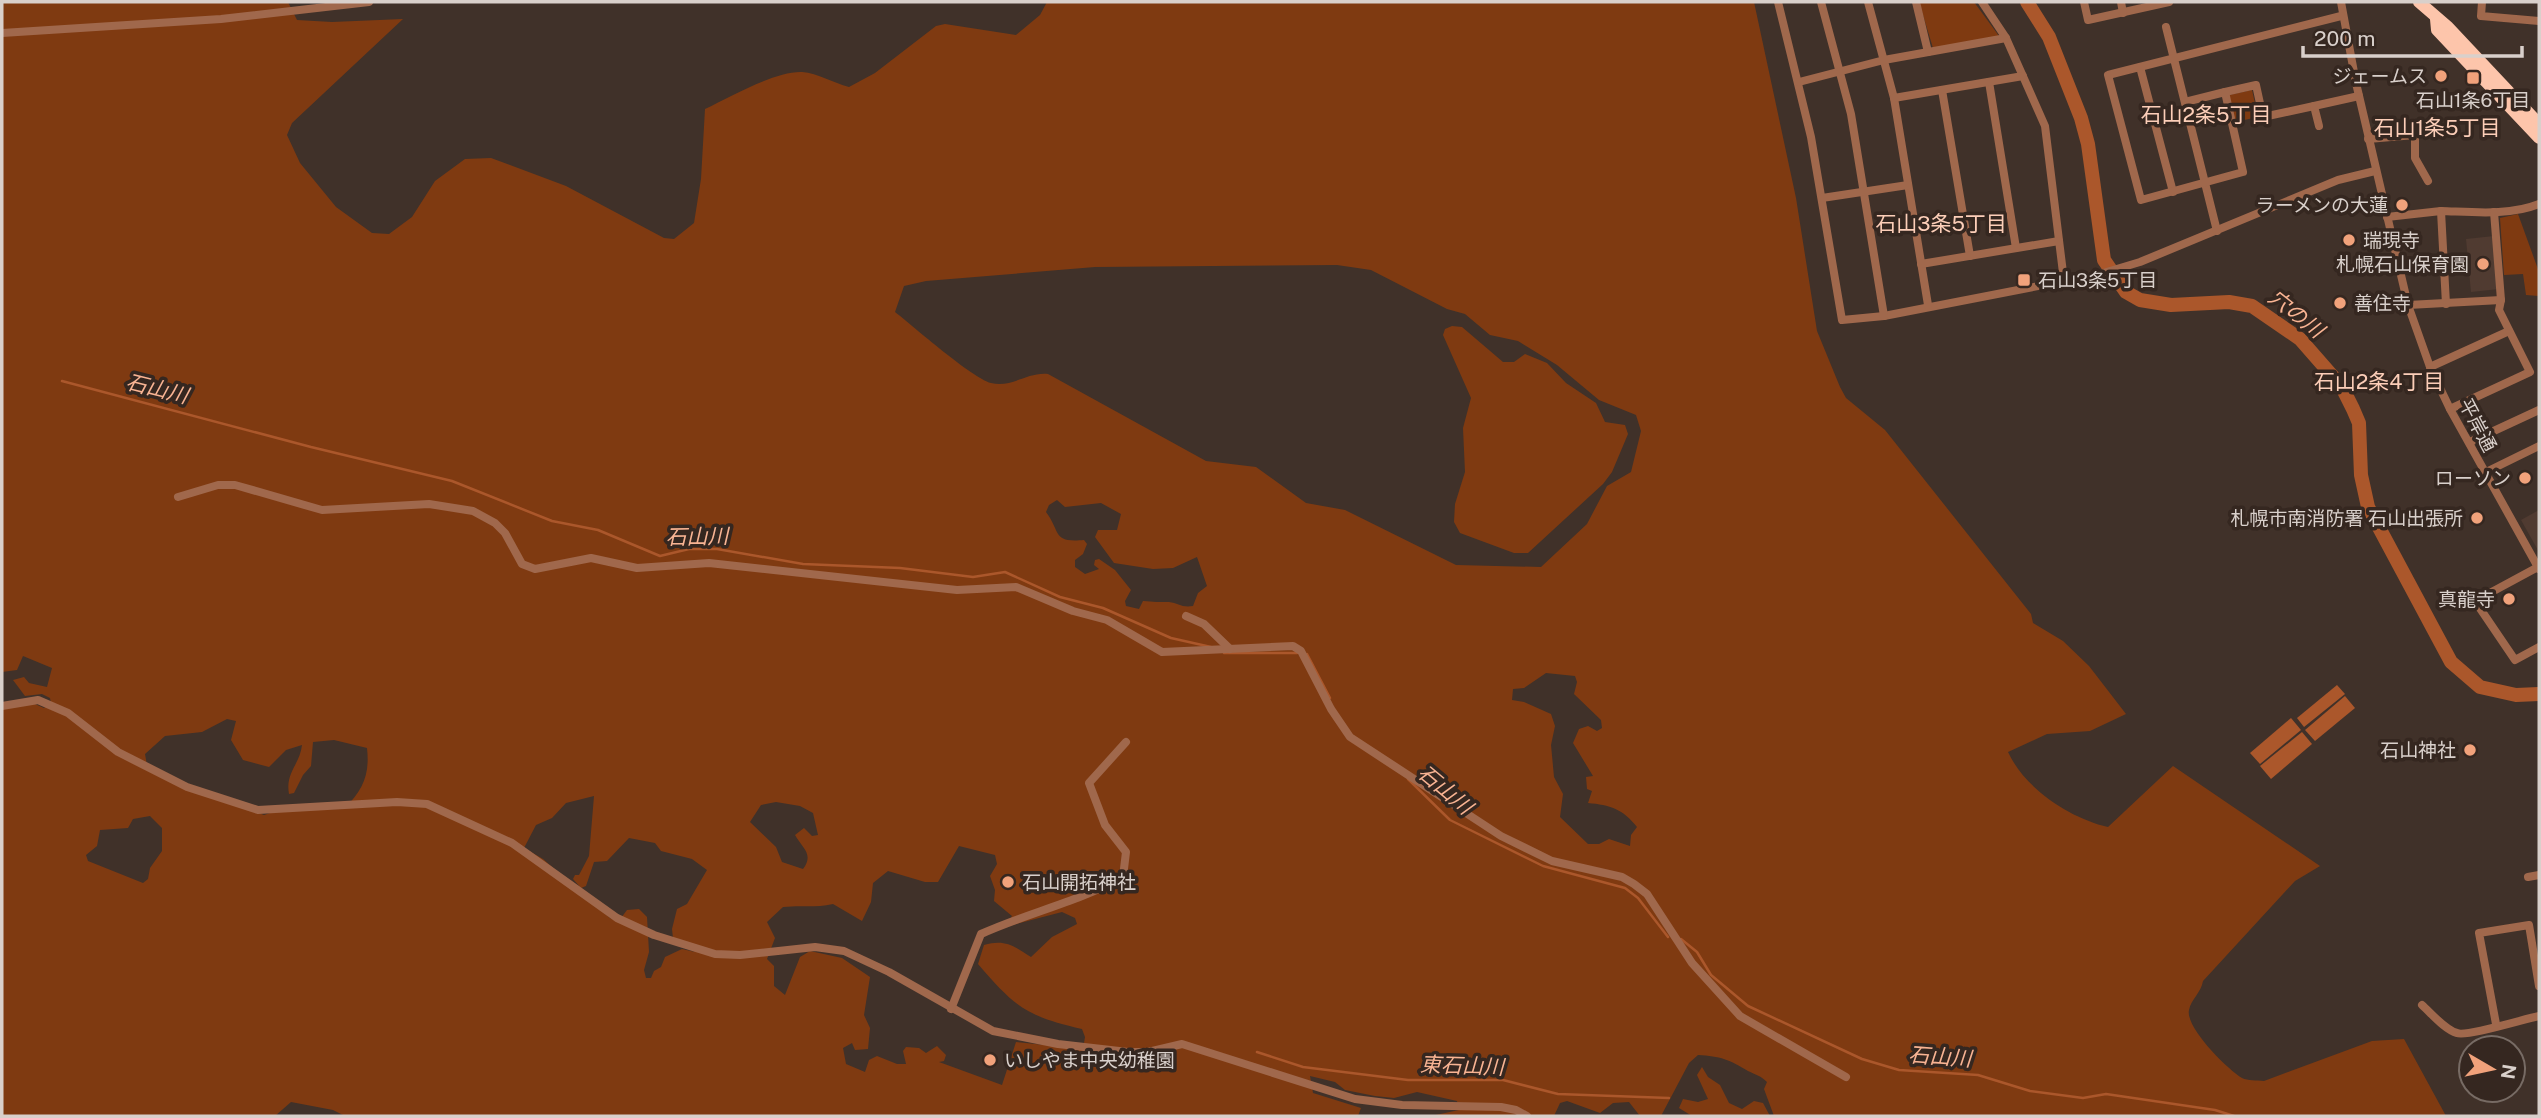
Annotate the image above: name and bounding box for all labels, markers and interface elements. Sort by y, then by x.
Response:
scale bar [2303,14,2522,58]
text: 200 m [2314,26,2375,51]
place label: ジェームス [2333,65,2427,87]
marker: ジェームス [2433,68,2449,84]
marker: 石山1条6丁目 [2465,70,2481,86]
place label: 石山1条6丁目 [2416,89,2530,111]
district label: 石山2条5丁目 [2141,102,2271,127]
district label: 石山1条5丁目 [2374,115,2501,140]
place label: ラーメンの大蓮 [2256,194,2388,216]
marker: ラーメンの大蓮 [2394,197,2410,213]
district label: 石山3条5丁目 [1875,211,2007,236]
place label: 瑞現寺 [2363,229,2420,251]
marker: 瑞現寺 [2341,232,2357,248]
place label: 札幌石山保育園 [2336,253,2469,275]
marker: 札幌石山保育園 [2475,256,2491,272]
place label: 石山3条5丁目 [2038,269,2157,291]
marker: 石山3条5丁目 [2016,272,2032,288]
water label: 穴の川 [2264,284,2330,344]
place label: 善住寺 [2354,292,2411,314]
marker: 善住寺 [2332,295,2348,311]
water label: 石山川 [124,369,193,409]
district label: 石山2条4丁目 [2314,369,2444,394]
street label: 平岸通 [2455,395,2501,455]
place label: ローソン [2435,467,2511,489]
marker: ローソン [2517,470,2533,486]
place label: 札幌市南消防署 石山出張所 [2230,507,2463,529]
marker: 札幌市南消防署 石山出張所 [2469,510,2485,526]
water label: 石山川 [665,523,731,550]
place label: 真龍寺 [2438,588,2495,610]
marker: 真龍寺 [2501,591,2517,607]
place label: 石山神社 [2380,739,2456,761]
marker: 石山神社 [2462,742,2478,758]
water label: 石山川 [1413,760,1479,821]
place label: 石山開拓神社 [1022,871,1136,893]
marker: 石山開拓神社 [1000,874,1016,890]
north arrow [2457,1034,2527,1104]
water label: 石山川 [1908,1042,1974,1071]
place label: いしやま中央幼稚園 [1004,1049,1175,1071]
marker: いしやま中央幼稚園 [982,1052,998,1068]
water label: 東石山川 [1420,1052,1506,1080]
text: N [2497,1063,2521,1081]

